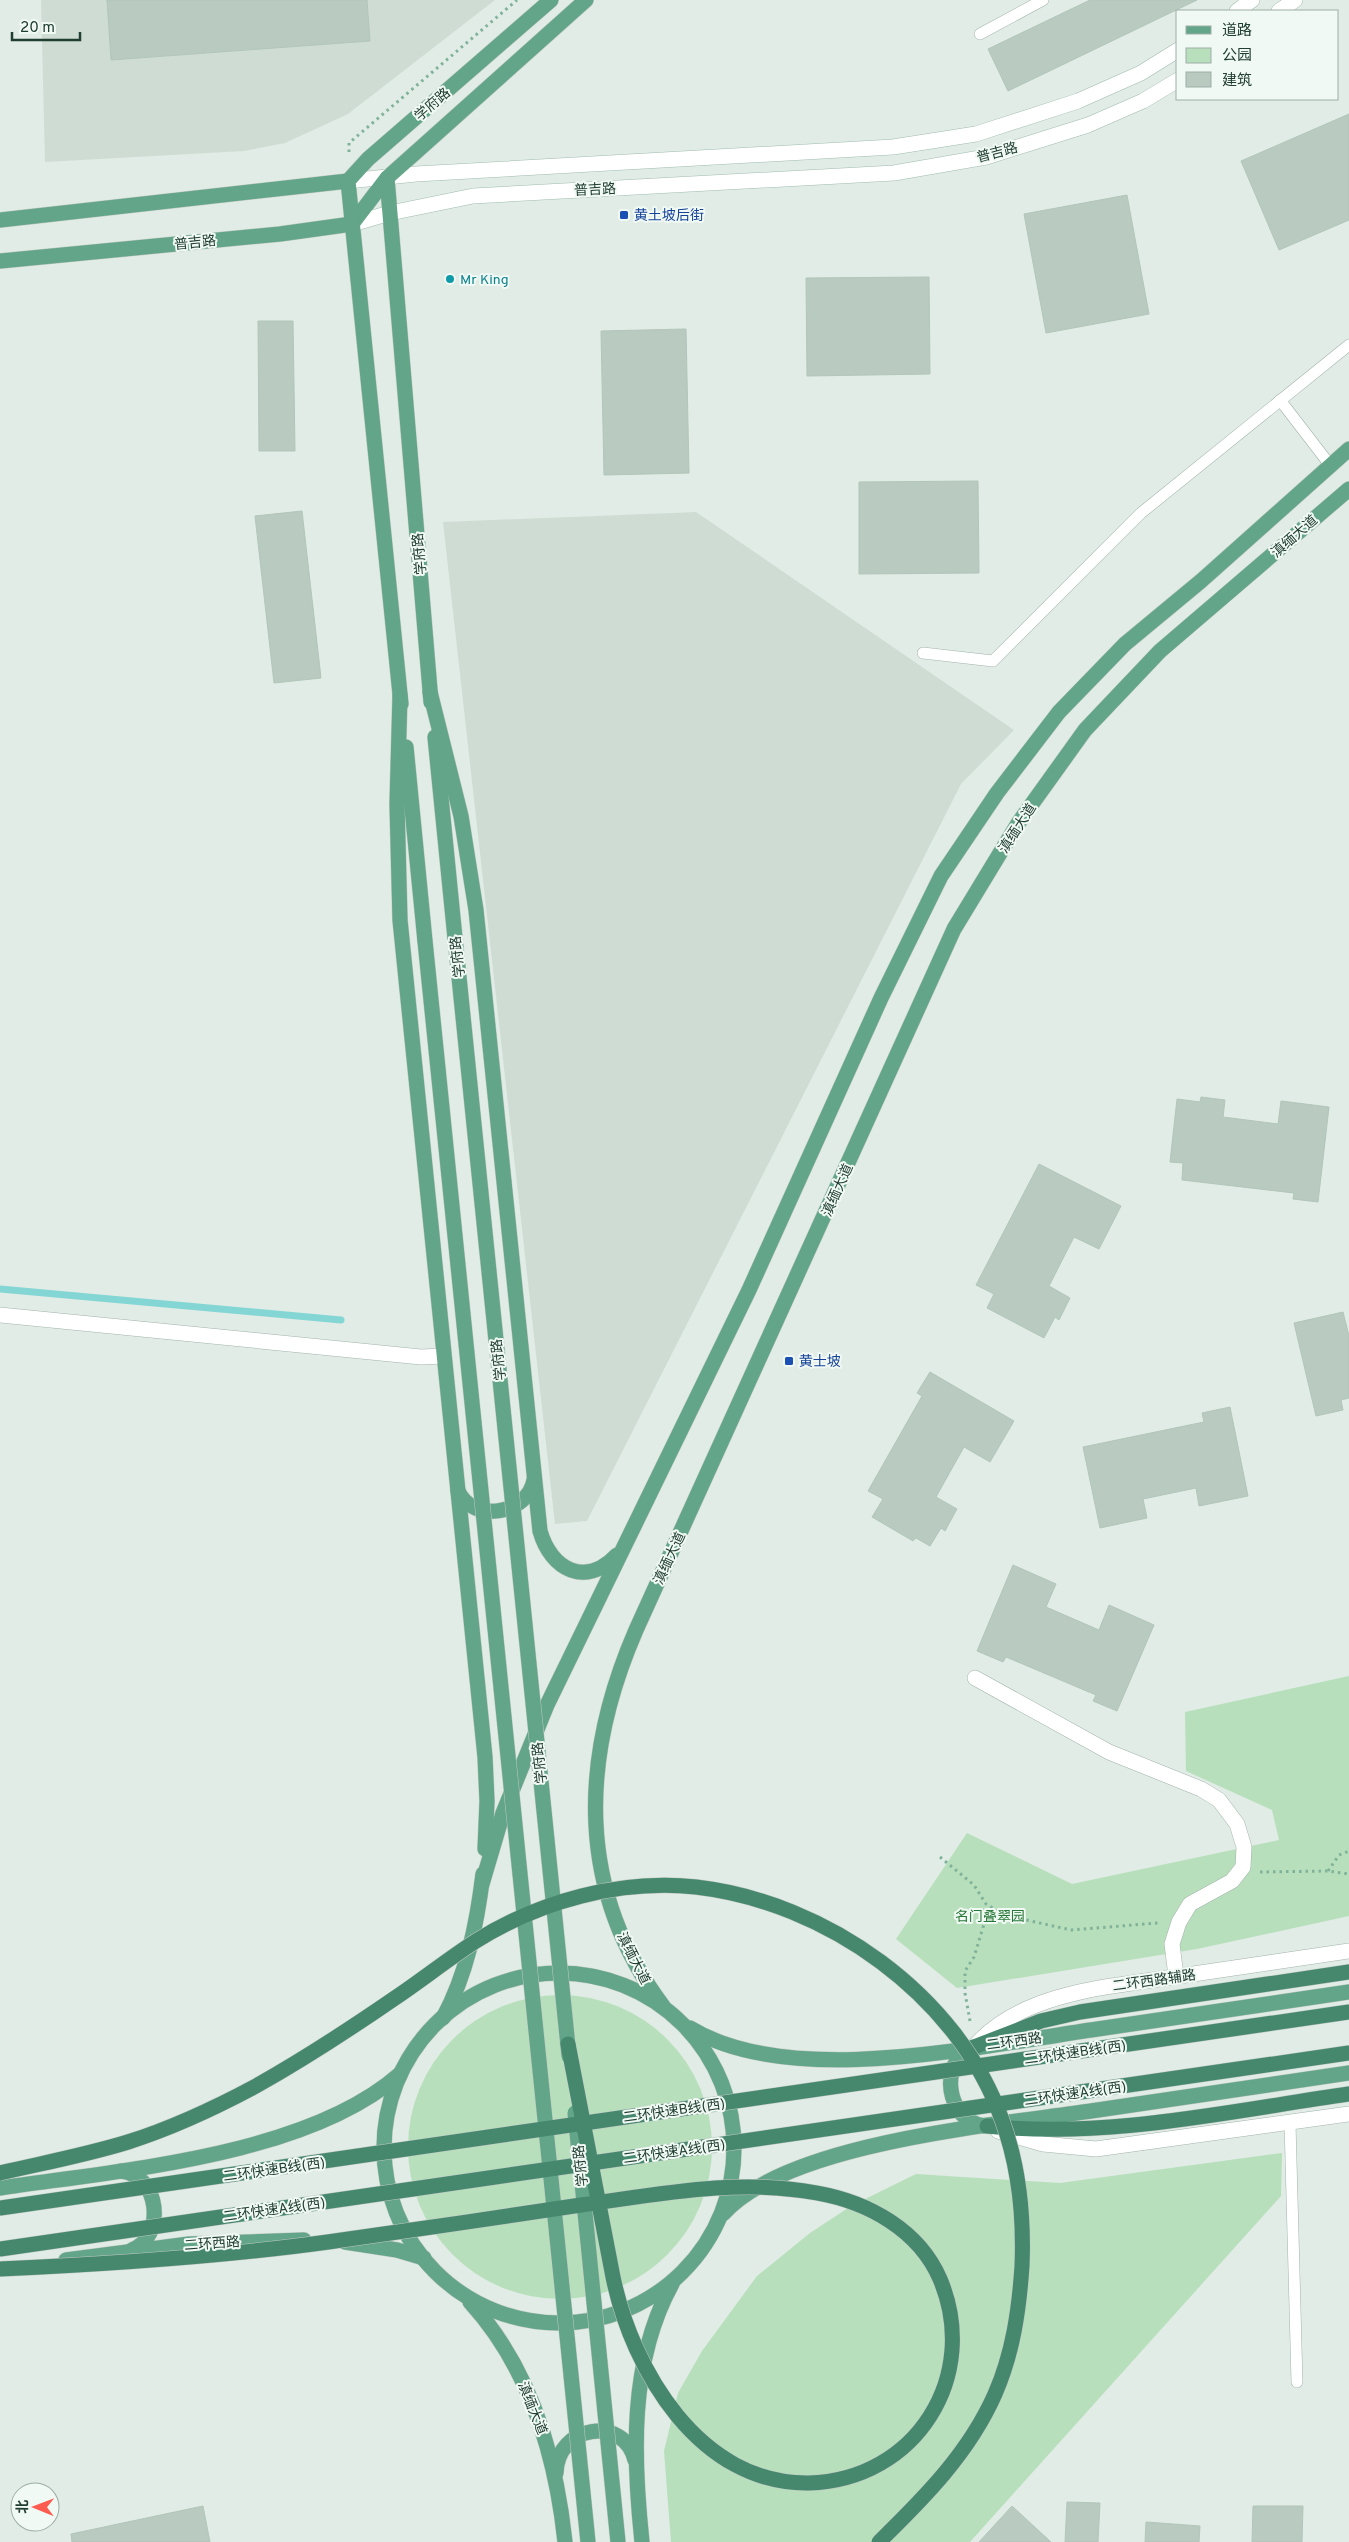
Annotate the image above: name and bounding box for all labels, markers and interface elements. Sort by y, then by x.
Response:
scale bar [12,10,80,42]
legend [1176,10,1339,100]
text: 20 m [20,19,55,38]
text: 道路 [1222,22,1252,41]
text: 公园 [1222,47,1252,66]
text: 建筑 [1222,72,1252,91]
street label: 学府路 [412,85,454,125]
street label: 普吉路 [975,140,1020,167]
street label: 普吉路 [574,181,616,200]
place label: 黄土坡后街 [634,208,704,225]
marker: 黄土坡后街 [618,209,630,221]
street label: 普吉路 [173,233,217,254]
place label: Mr King [460,272,509,289]
marker: Mr King [444,273,456,285]
street label: 滇缅大道 [1268,512,1322,562]
street label: 学府路 [410,532,431,576]
street label: 滇缅大道 [995,800,1041,857]
street label: 学府路 [448,935,469,979]
street label: 滇缅大道 [818,1161,858,1220]
street label: 学府路 [489,1338,510,1382]
place label: 黄士坡 [799,1354,841,1371]
marker: 黄士坡 [783,1355,795,1367]
street label: 滇缅大道 [650,1529,690,1588]
street label: 学府路 [530,1741,551,1785]
park label: 名门叠翠园 [955,1909,1025,1926]
street label: 滇缅大道 [612,1929,654,1987]
street label: 二环西路辅路 [1111,1967,1197,1996]
street label: 二环西路 [985,2030,1043,2055]
street label: 二环快速B线(西) [1023,2038,1127,2069]
street label: 二环快速A线(西) [1023,2079,1127,2110]
street label: 二环快速B线(西) [622,2096,726,2127]
street label: 二环快速A线(西) [622,2137,726,2168]
street label: 学府路 [571,2144,592,2188]
street label: 二环快速B线(西) [222,2155,326,2186]
street label: 二环快速A线(西) [222,2195,326,2226]
street label: 二环西路 [184,2234,241,2255]
street label: 滇缅大道 [513,2379,551,2438]
north arrow [10,2482,60,2532]
text: 北 [15,2500,32,2514]

